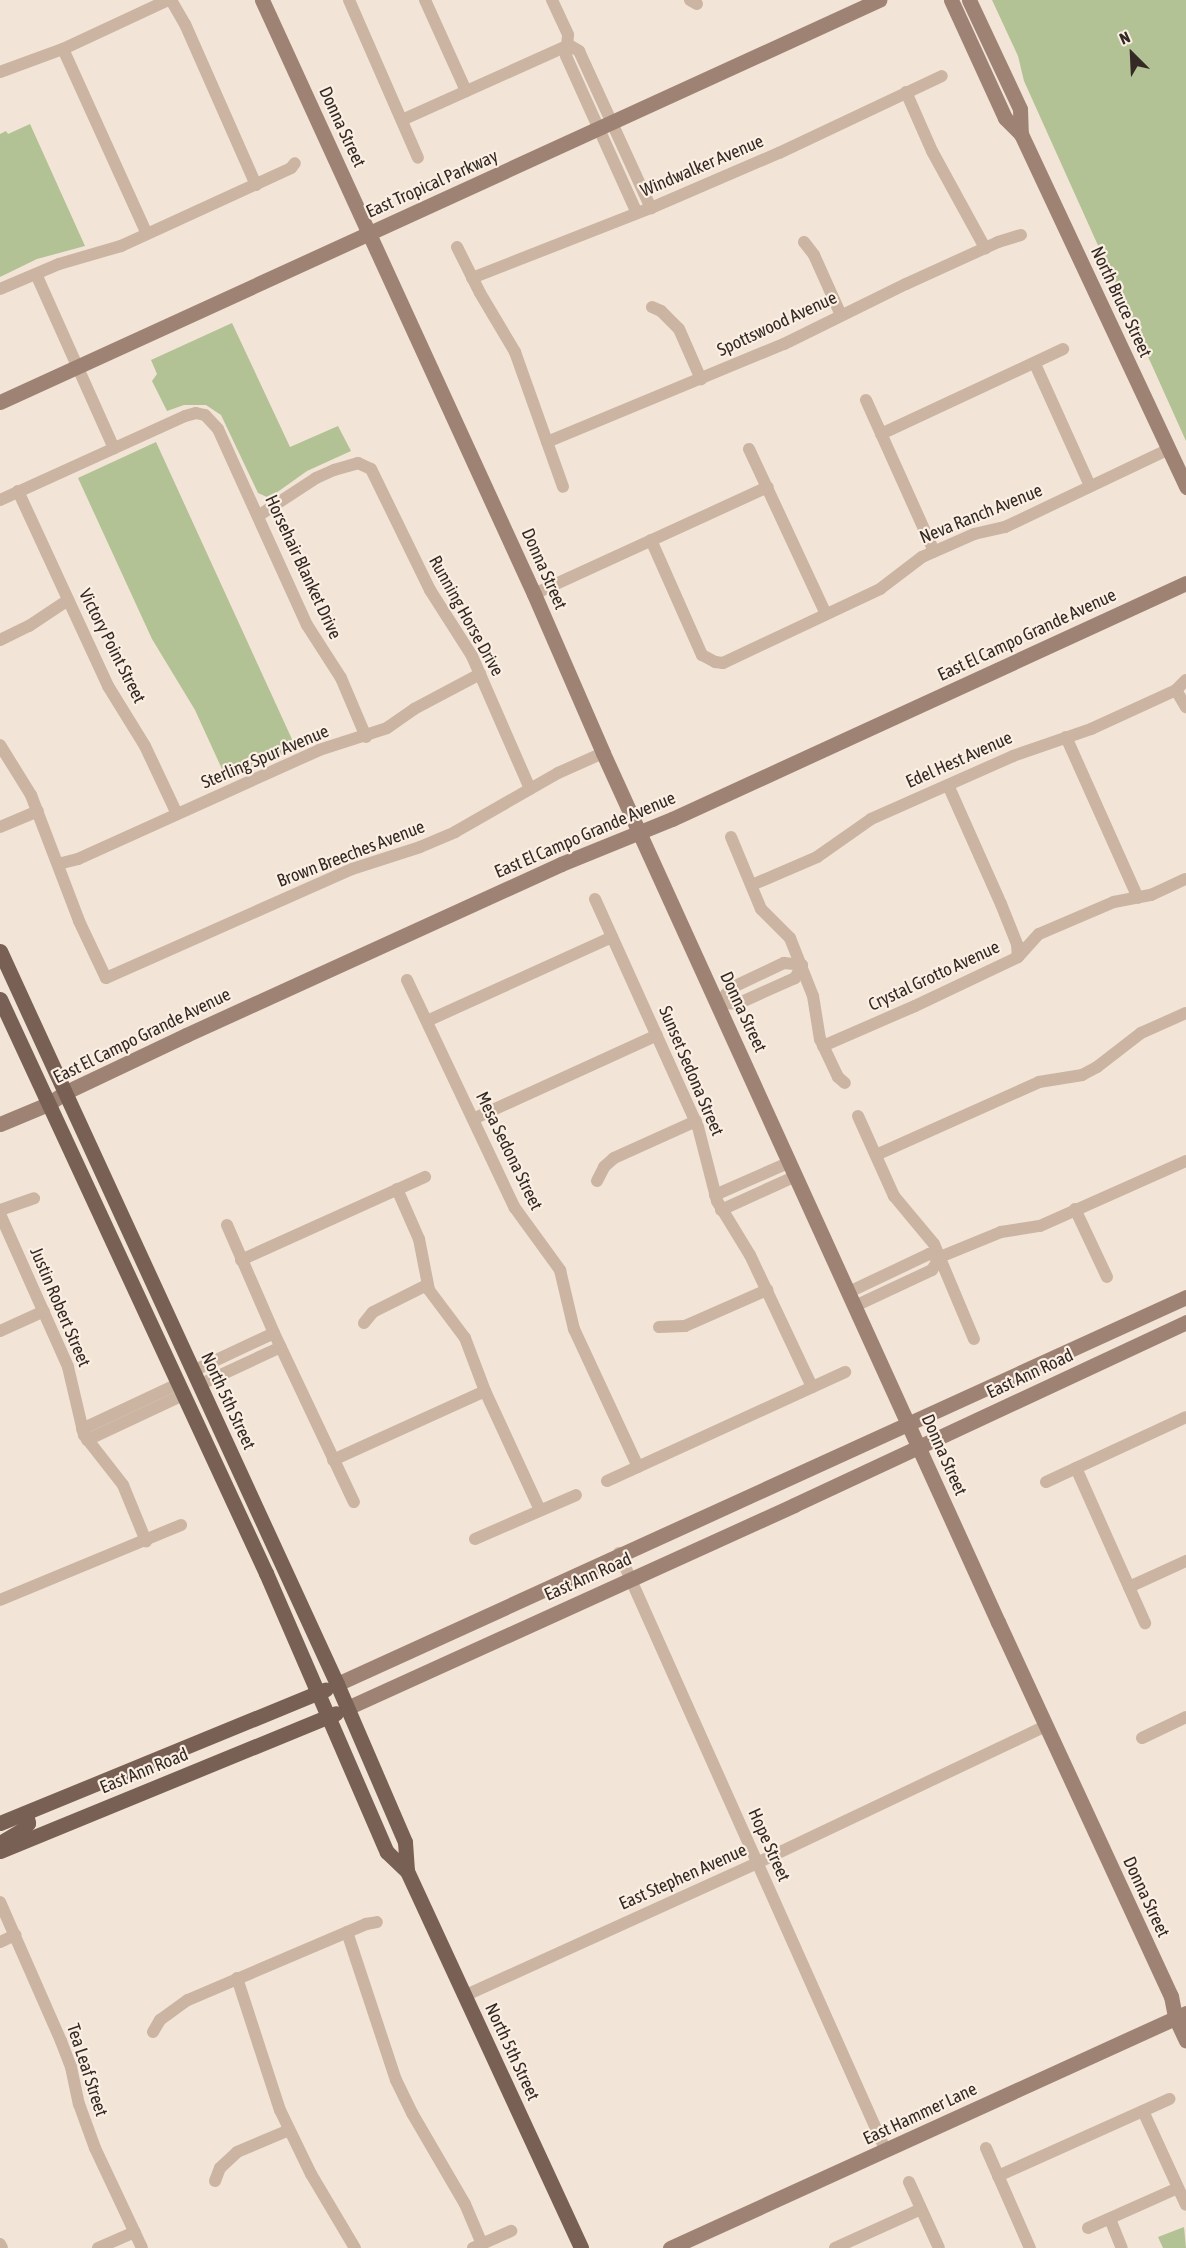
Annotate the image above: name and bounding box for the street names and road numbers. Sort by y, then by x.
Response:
street label: Donna Street [314,83,370,171]
street label: Windwalker Avenue [637,130,767,202]
street label: East Tropical Parkway [363,145,501,223]
street label: North Bruce Street [1086,243,1156,361]
street label: Spottswood Avenue [714,287,840,361]
street label: Neva Ranch Avenue [916,480,1046,548]
street label: Horsehair Blanket Drive [260,492,346,642]
street label: Donna Street [517,525,571,613]
street label: Running Horse Drive [424,552,508,680]
street label: East El Campo Grande Avenue [934,584,1120,686]
street label: Victory Point Street [74,585,150,707]
street label: Sterling Spur Avenue [198,720,332,794]
street label: Edel Hest Avenue [903,727,1015,793]
street label: East El Campo Grande Avenue [491,787,679,883]
street label: Brown Breeches Avenue [274,816,428,892]
street label: Crystal Grotto Avenue [865,936,1003,1016]
street label: Donna Street [715,968,771,1056]
street label: East El Campo Grande Avenue [50,984,234,1088]
street label: Sunset Sedona Street [654,1003,728,1139]
street label: Mesa Sedona Street [471,1088,547,1214]
street label: Justin Robert Street [25,1244,95,1370]
street label: East Ann Road [983,1345,1077,1403]
street label: North 5th Street [196,1349,260,1453]
street label: Donna Street [917,1411,971,1499]
street label: East Ann Road [541,1548,635,1606]
street label: East Ann Road [97,1744,191,1798]
street label: Hope Street [743,1805,795,1885]
street label: East Stephen Avenue [616,1839,750,1915]
street label: Donna Street [1118,1853,1174,1941]
street label: North 5th Street [480,2000,544,2104]
street label: Tea Leaf Street [62,2021,112,2119]
street label: East Hammer Lane [860,2078,980,2150]

